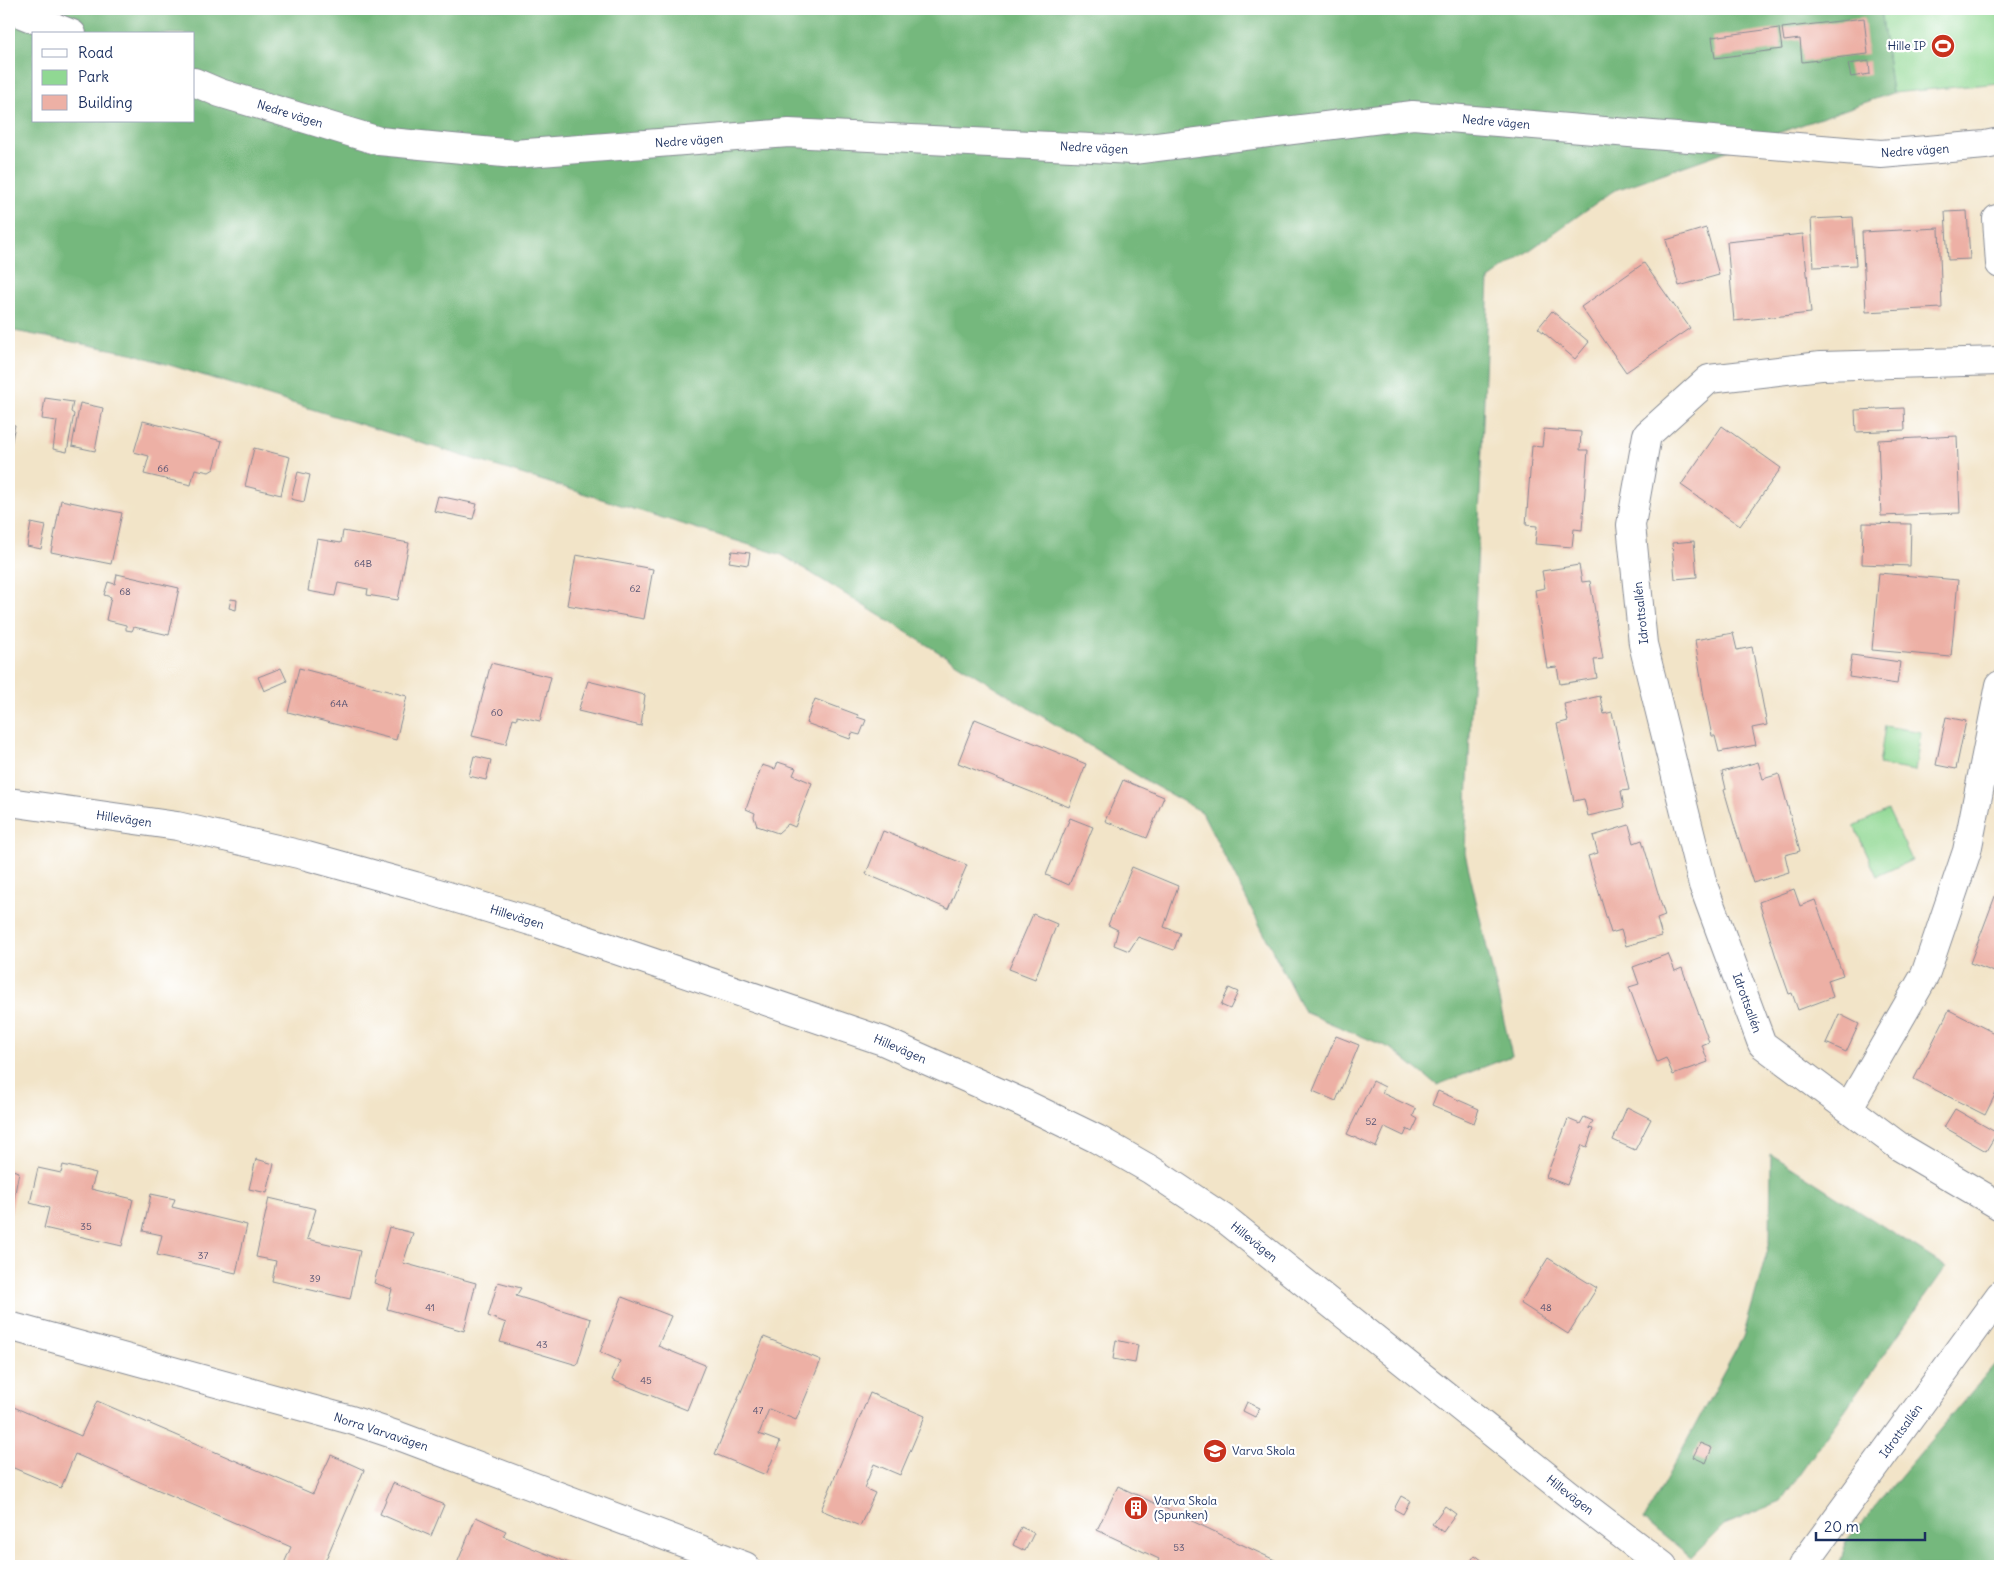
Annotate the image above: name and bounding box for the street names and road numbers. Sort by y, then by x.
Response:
street label: Nedre vägen [255,96,325,131]
street label: Nedre vägen [1461,111,1531,132]
street label: Nedre vägen [654,131,724,150]
street label: Nedre vägen [1060,138,1129,157]
street label: Nedre vägen [1880,141,1950,160]
street label: Idrottsallén [1630,581,1651,645]
street label: Hillevägen [95,807,153,830]
street label: Hillevägen [488,901,546,932]
street label: Idrottsallén [1730,971,1765,1035]
street label: Hillevägen [872,1031,929,1066]
street label: Hillevägen [1228,1218,1281,1265]
street label: Idrottsallén [1876,1401,1925,1460]
street label: Norra Varvavägen [332,1409,430,1454]
street label: Hillevägen [1544,1472,1597,1518]

